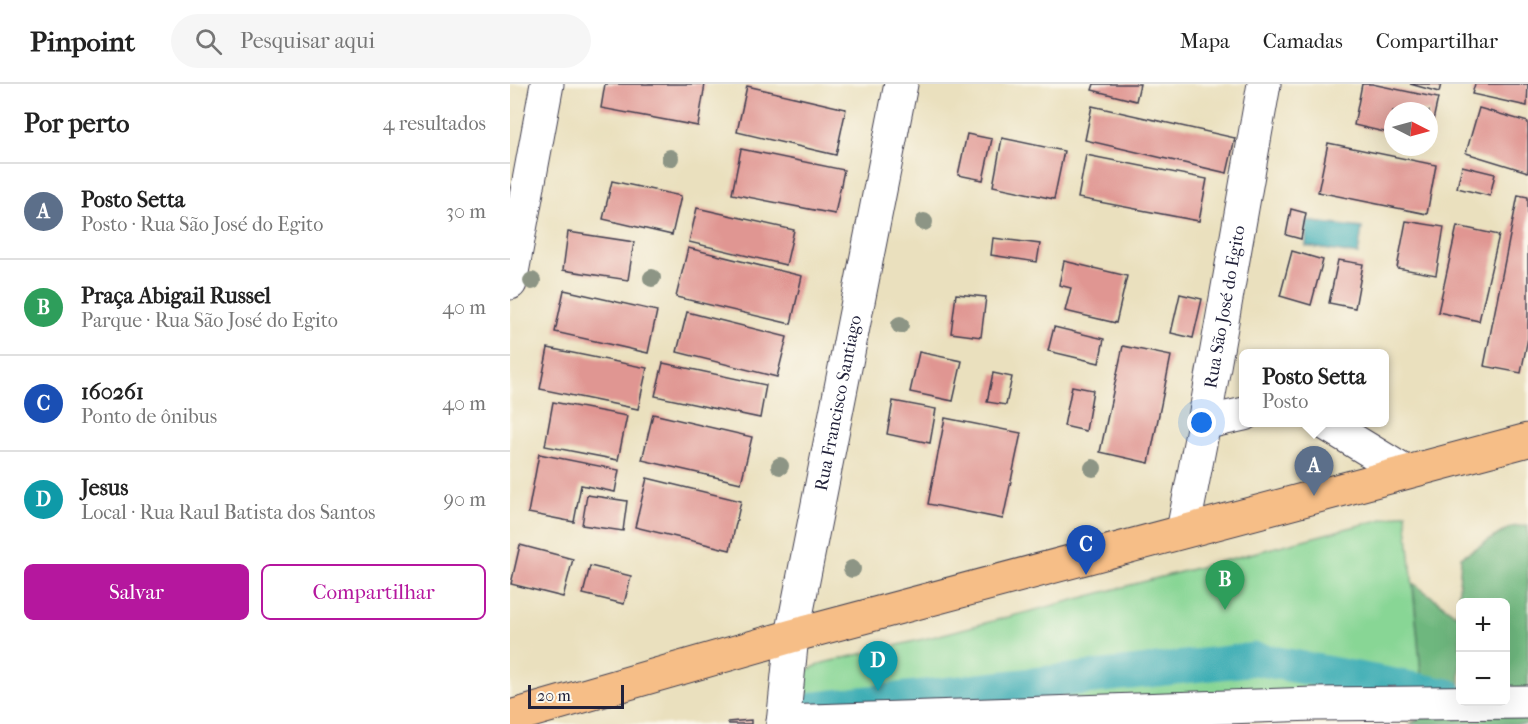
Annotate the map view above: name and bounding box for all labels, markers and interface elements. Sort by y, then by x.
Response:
search box [171,14,591,68]
text: Pinpoint [30,25,135,58]
icon: search [192,25,225,58]
text: Pesquisar aqui [240,28,375,54]
text: Mapa [1180,29,1230,53]
text: Camadas [1263,29,1343,53]
text: Compartilhar [1376,29,1498,53]
north arrow [1384,102,1438,156]
text: Por perto [24,108,129,139]
text: 4 resultados [383,112,486,135]
text: Posto Setta [81,187,185,213]
text: A [37,200,50,223]
text: 30 m [446,200,486,223]
text: Posto · Rua São José do Egito [81,213,323,236]
street label: Rua São José do Egito [1200,224,1249,390]
text: Praça Abigail Russel [81,283,271,309]
text: B [37,296,50,319]
text: 40 m [442,296,486,319]
text: Parque · Rua São José do Egito [81,309,338,332]
street label: Rua Francisco Santiago [810,313,866,493]
popup [1239,349,1389,427]
text: Posto Setta [1262,364,1366,390]
text: 160261 [81,379,144,405]
text: Posto [1262,390,1308,413]
text: C [37,392,50,415]
text: 40 m [442,392,486,415]
text: Ponto de ônibus [81,405,217,428]
your location [1187,408,1216,437]
pin: A [1294,446,1334,496]
text: Jesus [81,475,128,501]
text: D [36,488,51,511]
text: 90 m [444,488,486,511]
text: Local · Rua Raul Batista dos Santos [81,501,376,524]
pin: C [1066,526,1106,575]
pin: B [1206,560,1244,610]
button: Salvar [24,564,249,620]
button: Compartilhar [261,564,486,620]
map controls [1456,598,1510,706]
button: + [1456,598,1510,652]
pin: D [858,642,898,691]
button: − [1456,652,1510,706]
scale bar [528,682,624,710]
text: 20 m [537,686,571,705]

